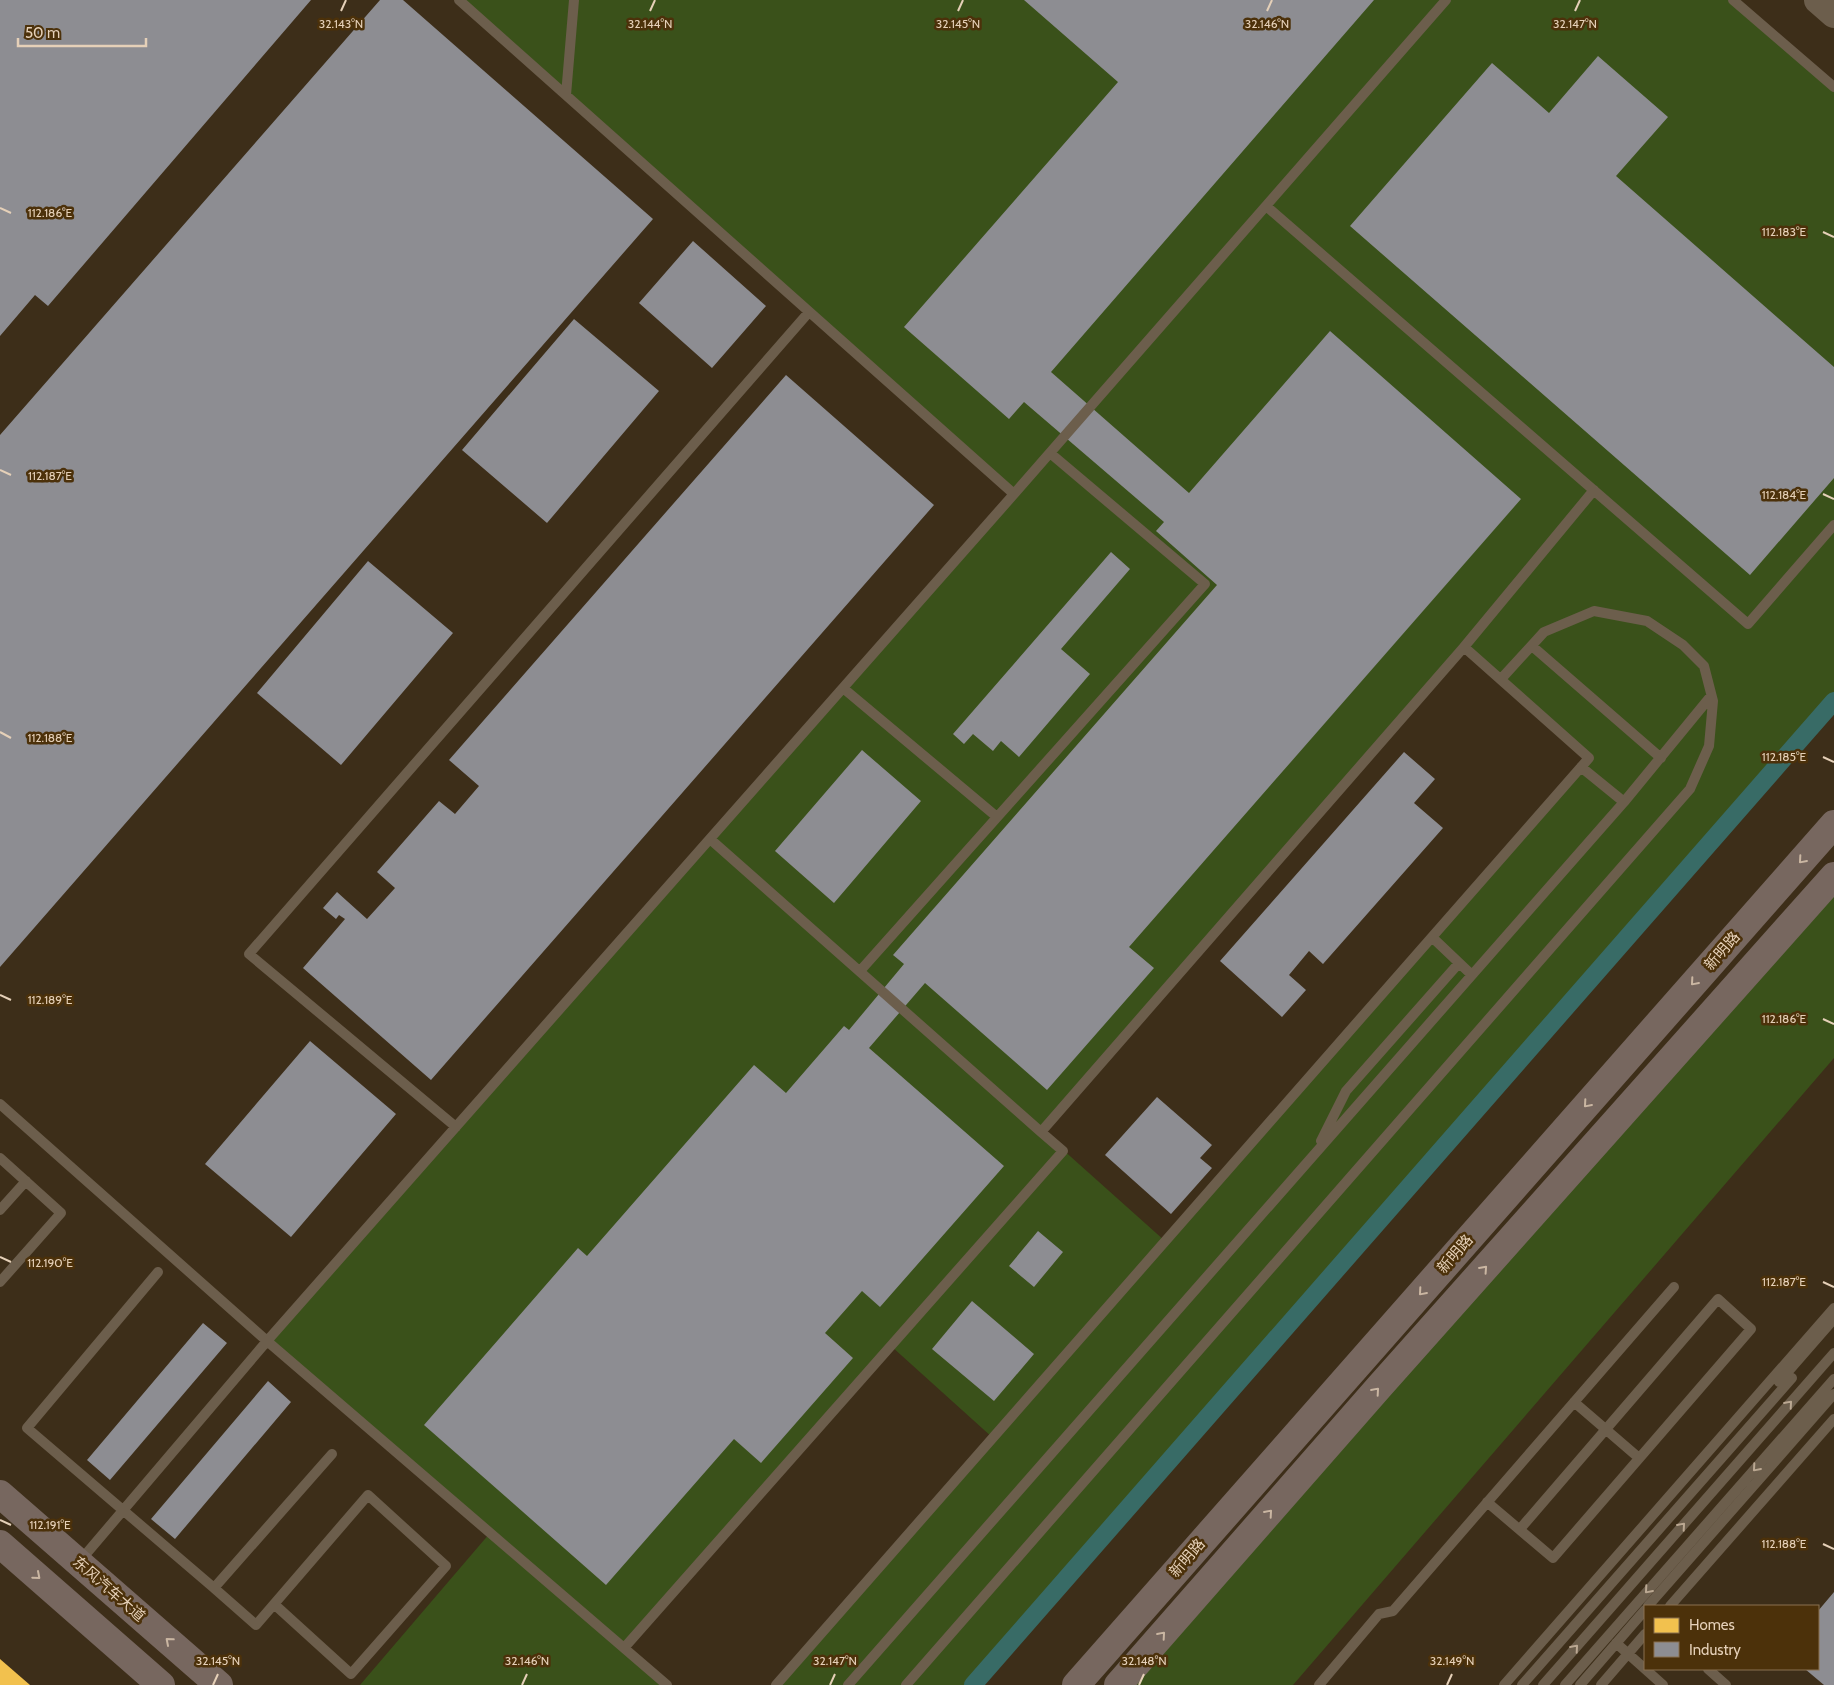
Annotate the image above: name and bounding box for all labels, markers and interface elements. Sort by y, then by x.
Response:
scale bar [18,15,145,47]
text: 32.143°N [319,16,363,31]
text: 32.144°N [628,16,672,31]
text: 32.145°N [936,16,980,31]
text: 32.146°N [1245,16,1289,31]
text: 32.147°N [1553,16,1597,31]
text: 50 m [25,24,60,42]
text: 112.186°E [28,205,73,220]
text: 112.183°E [1762,224,1806,239]
text: 112.187°E [28,468,72,483]
text: 112.184°E [1762,487,1807,502]
text: 112.188°E [27,730,73,745]
text: 112.185°E [1762,749,1806,764]
one-way arrow [1799,855,1808,864]
street label: 新明路 [1700,928,1744,974]
one-way arrow [1691,977,1700,986]
text: 112.189°E [28,992,73,1007]
text: 112.186°E [1762,1011,1807,1026]
one-way arrow [1584,1099,1593,1108]
street label: 新明路 [1433,1231,1477,1277]
text: 112.190°E [27,1255,73,1270]
one-way arrow [1478,1266,1487,1275]
text: 112.187°E [1762,1274,1806,1289]
one-way arrow [1419,1286,1428,1295]
one-way arrow [1370,1387,1379,1396]
one-way arrow [1783,1401,1792,1410]
one-way arrow [1752,1462,1761,1471]
one-way arrow [1263,1510,1272,1519]
text: 112.191°E [29,1517,71,1532]
one-way arrow [1676,1523,1685,1532]
street label: 新明路 [1165,1535,1209,1581]
text: 112.188°E [1761,1536,1807,1551]
street label: 东风汽车大道 [69,1553,149,1625]
one-way arrow [31,1570,40,1579]
one-way arrow [1645,1584,1654,1593]
legend [1644,1605,1819,1670]
text: Homes [1689,1616,1735,1634]
one-way arrow [1156,1632,1165,1641]
one-way arrow [165,1638,174,1647]
text: Industry [1689,1641,1741,1659]
one-way arrow [1569,1645,1578,1654]
text: 32.145°N [196,1653,240,1668]
text: 32.146°N [505,1653,549,1668]
text: 32.147°N [813,1653,857,1668]
text: 32.148°N [1121,1653,1167,1668]
text: 32.149°N [1430,1653,1474,1668]

